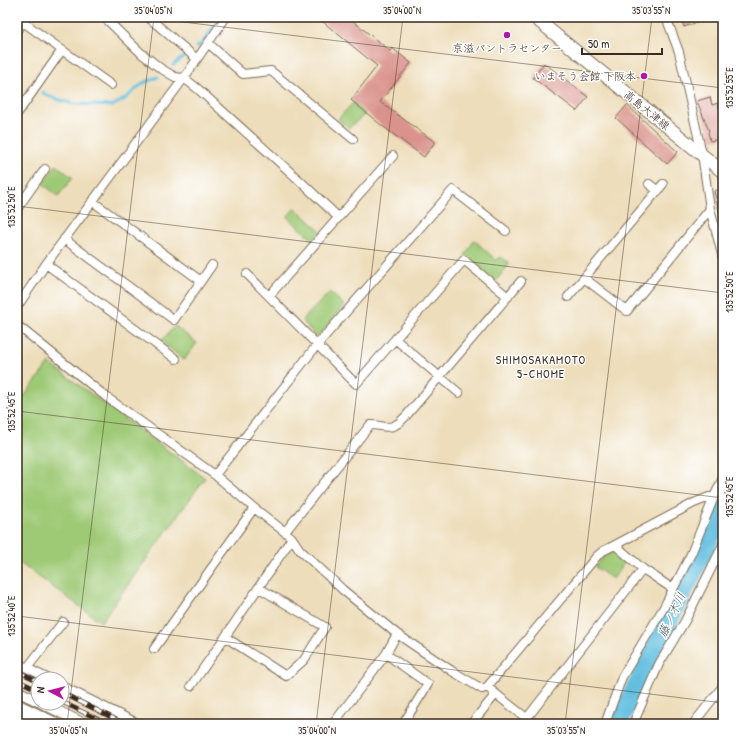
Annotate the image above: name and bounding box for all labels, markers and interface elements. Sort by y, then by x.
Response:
text: 35°04'05"N [134,4,172,17]
text: 35°04'00"N [383,4,421,17]
text: 35°03'55"N [632,4,670,17]
marker: 京滋バントラセンター [502,30,512,40]
scale bar [582,30,662,56]
text: 50 m [588,35,609,52]
place label: 京滋バントラセンター [452,41,562,55]
text: 135°52'55"E [723,67,736,109]
place label: いまそう会館 下阪本 [534,69,636,83]
marker: いまそう会館 下阪本 [639,71,649,81]
street label: 高島大津線 [621,87,673,133]
text: 135°52'50"E [5,186,18,228]
text: 135°52'50"E [723,271,736,313]
district label: SHIMOSAKAMOTO 5-CHOME [496,351,586,382]
text: 135°52'45"E [5,391,18,432]
text: 135°52'45"E [723,476,736,517]
water label: 藤ノ木川 [653,589,690,640]
text: 135°52'40"E [5,595,18,636]
north arrow [30,671,70,711]
text: N [33,686,47,694]
text: 35°04'05"N [49,724,87,737]
text: 35°04'00"N [298,724,336,737]
text: 35°03'55"N [547,724,585,737]

